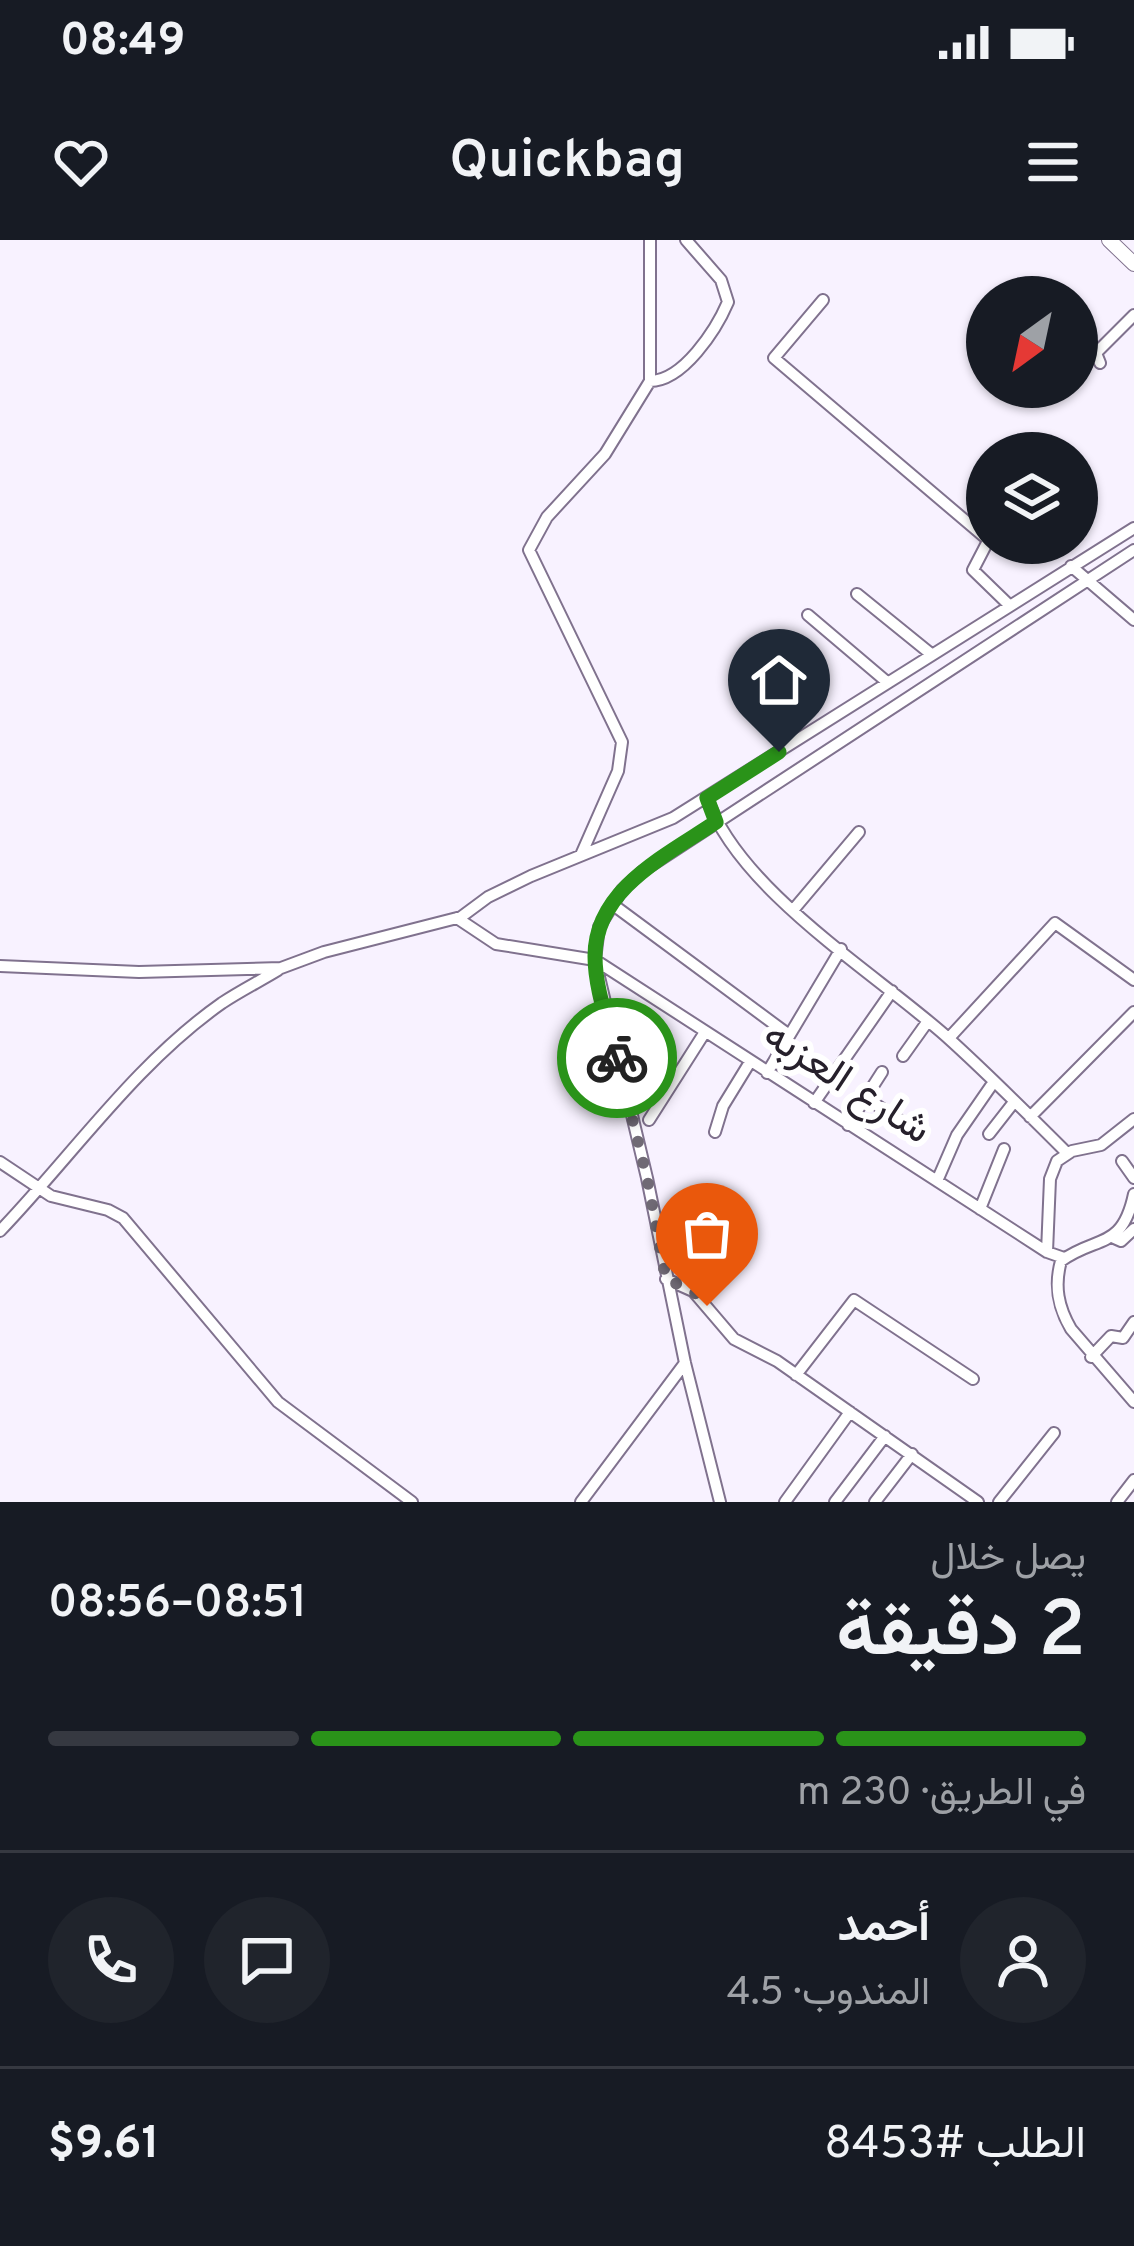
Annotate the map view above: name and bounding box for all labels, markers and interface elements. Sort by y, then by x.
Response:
text: 08:49 [60,14,185,71]
text: Quickbag [449,128,685,197]
icon: heart [48,129,114,195]
icon: menu [1020,129,1086,195]
north arrow [966,276,1098,408]
map controls [966,276,1098,564]
button: layers [966,432,1098,564]
pin [728,629,830,752]
icon: home [746,647,812,713]
courier [557,998,677,1118]
street label: شارع العزبه [752,1010,940,1158]
icon: bike [584,1025,650,1091]
pin [656,1183,758,1306]
icon: bag [674,1201,740,1267]
text: يصل خلال [930,1535,1086,1584]
text: 08:51–08:56 [48,1576,307,1633]
text: 2 دقيقة [836,1585,1086,1684]
text: في الطريق · 230 m [797,1770,1086,1819]
button: phone [48,1897,174,2023]
button: chat [204,1897,330,2023]
button: person [960,1897,1086,2023]
text: أحمد [838,1900,930,1957]
text: المندوب · 4.5 [727,1970,930,2019]
text: $9.61 [48,2117,159,2174]
text: الطلب #8453 [824,2117,1086,2174]

